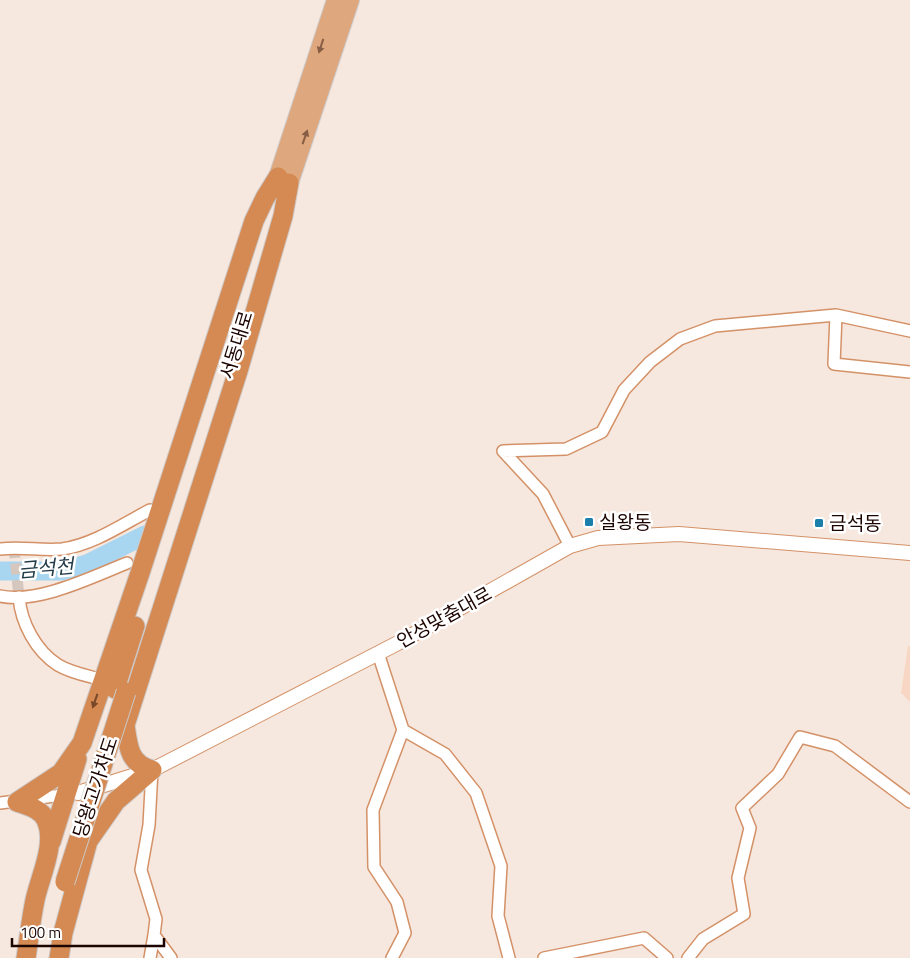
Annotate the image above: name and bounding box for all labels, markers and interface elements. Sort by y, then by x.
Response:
one-way arrow [317,39,324,54]
one-way arrow [301,129,309,144]
street label: 서동대로 [211,307,260,383]
place label: 실왕동 [599,507,651,536]
place label: 금석동 [829,508,881,537]
marker: 실왕동 [583,516,595,528]
marker: 금석동 [813,517,825,529]
water label: 금석천 [17,549,77,585]
street label: 안성맞춤대로 [391,578,497,655]
one-way arrow [91,694,98,709]
street label: 당왕고가차도 [65,732,125,841]
scale bar [12,916,165,948]
text: 100 m [20,921,61,944]

